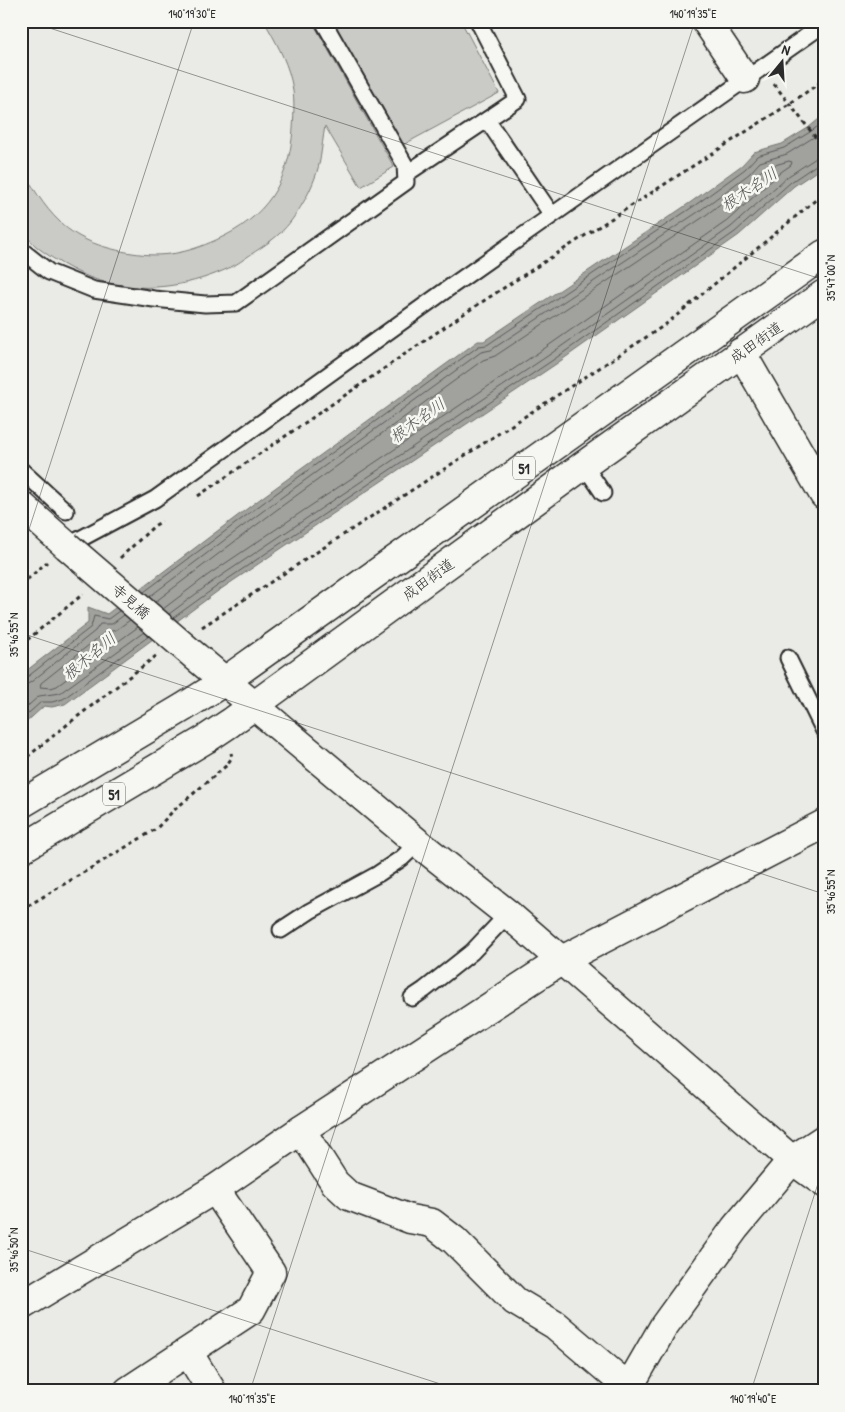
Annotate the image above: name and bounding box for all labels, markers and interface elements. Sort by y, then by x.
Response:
text: 140°19'30"E [168,5,216,22]
text: 140°19'35"E [669,5,717,22]
north arrow [758,38,808,88]
text: N [780,39,793,60]
water label: 根木名川 [716,162,782,216]
text: 35°47'00"N [822,255,839,301]
street label: 成田街道 [725,316,787,368]
water label: 根木名川 [385,392,449,448]
road number: 51 [513,456,535,479]
street label: 成田街道 [398,553,458,605]
street label: 寺見橋 [107,578,155,624]
text: 35°46'55"N [5,613,22,657]
water label: 根木名川 [57,627,121,685]
road number: 51 [103,782,125,806]
text: 35°46'55"N [822,870,839,914]
text: 35°46'50"N [5,1228,22,1272]
text: 140°19'35"E [228,1390,276,1407]
text: 140°19'40"E [730,1390,777,1407]

